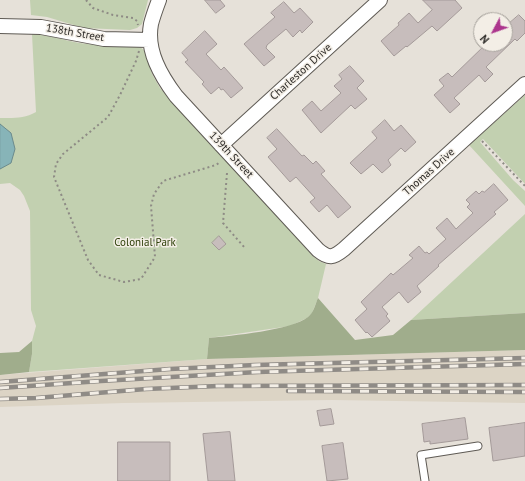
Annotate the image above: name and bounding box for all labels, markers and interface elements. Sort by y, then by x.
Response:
north arrow [473,12,513,52]
street label: 138th Street [45,21,105,45]
text: N [477,32,492,47]
street label: Charleston Drive [268,41,334,103]
street label: 139th Street [206,129,256,181]
street label: Thomas Drive [401,145,457,199]
park label: Colonial Park [114,236,176,250]

